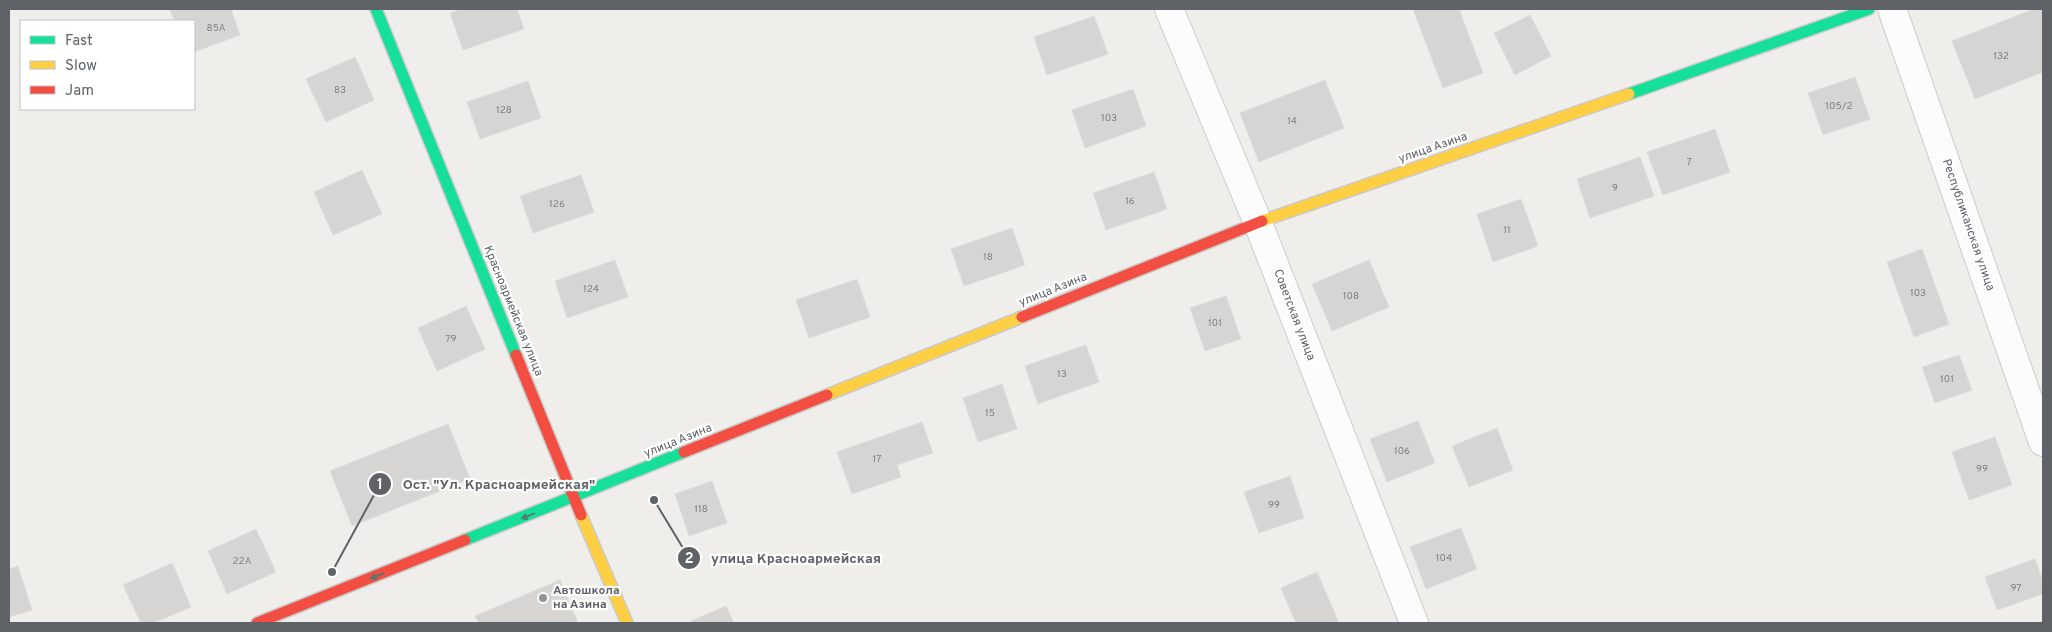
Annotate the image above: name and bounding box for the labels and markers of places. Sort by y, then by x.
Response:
callout: Ост. "Ул. Красноармейская" [368,469,605,498]
callout: улица Красноармейская [676,543,891,572]
place label: Автошкола на Азина [553,583,620,613]
marker: Автошкола на Азина [537,592,549,604]

